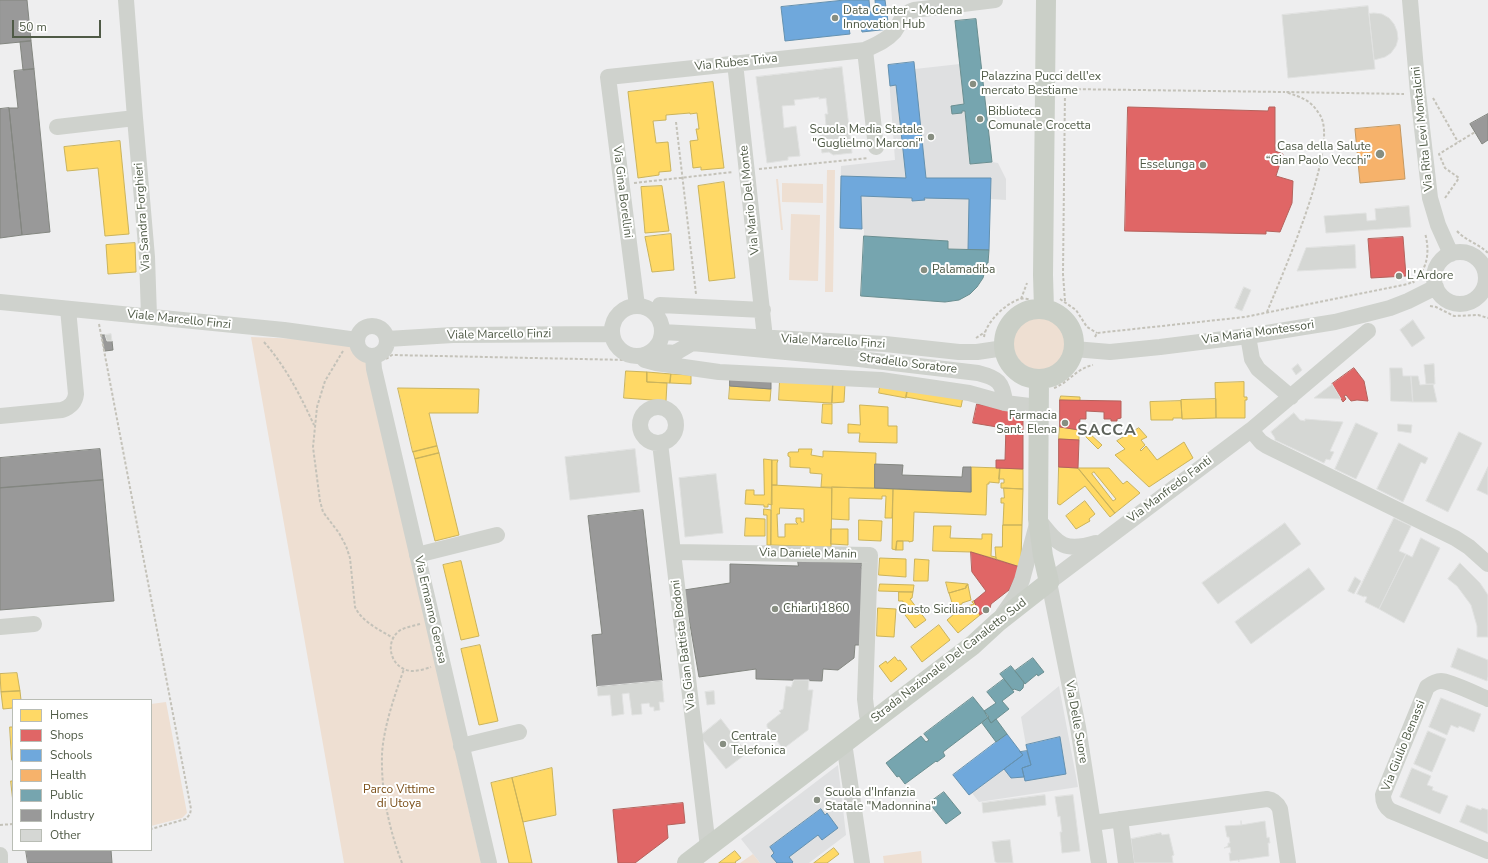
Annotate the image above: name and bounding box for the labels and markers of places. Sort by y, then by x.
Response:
place label: Data Center - Modena Innovation Hub [843,4,962,32]
marker: Data Center - Modena Innovation Hub [830,13,840,23]
place label: Palazzina Pucci dell'ex mercato Bestiame [981,70,1101,98]
marker: Palazzina Pucci dell'ex mercato Bestiame [968,79,978,89]
place label: Biblioteca Comunale Crocetta [988,105,1091,133]
marker: Biblioteca Comunale Crocetta [975,114,985,124]
place label: Scuola Media Statale "Guglielmo Marconi" [809,123,923,151]
marker: Scuola Media Statale "Guglielmo Marconi" [926,132,936,142]
place label: Casa della Salute “Gian Paolo Vecchi” [1266,140,1371,168]
marker: Casa della Salute “Gian Paolo Vecchi” [1374,148,1386,160]
place label: Esselunga [1140,158,1195,172]
marker: Esselunga [1198,160,1208,170]
place label: Palamadiba [932,263,995,277]
marker: Palamadiba [919,265,929,275]
place label: L'Ardore [1407,269,1453,283]
marker: L'Ardore [1394,271,1404,281]
place label: Farmacia Sant. Elena [996,409,1057,437]
marker: Farmacia Sant. Elena [1060,418,1070,428]
place label: Chiarli 1860 [783,602,850,616]
place label: Gusto Siciliano [898,603,978,617]
marker: Chiarli 1860 [770,604,780,614]
marker: Gusto Siciliano [981,605,991,615]
place label: Centrale Telefonica [731,730,786,758]
marker: Centrale Telefonica [718,739,728,749]
place label: Scuola d'Infanzia Statale "Madonnina" [825,786,936,814]
marker: Scuola d'Infanzia Statale "Madonnina" [812,795,822,805]

